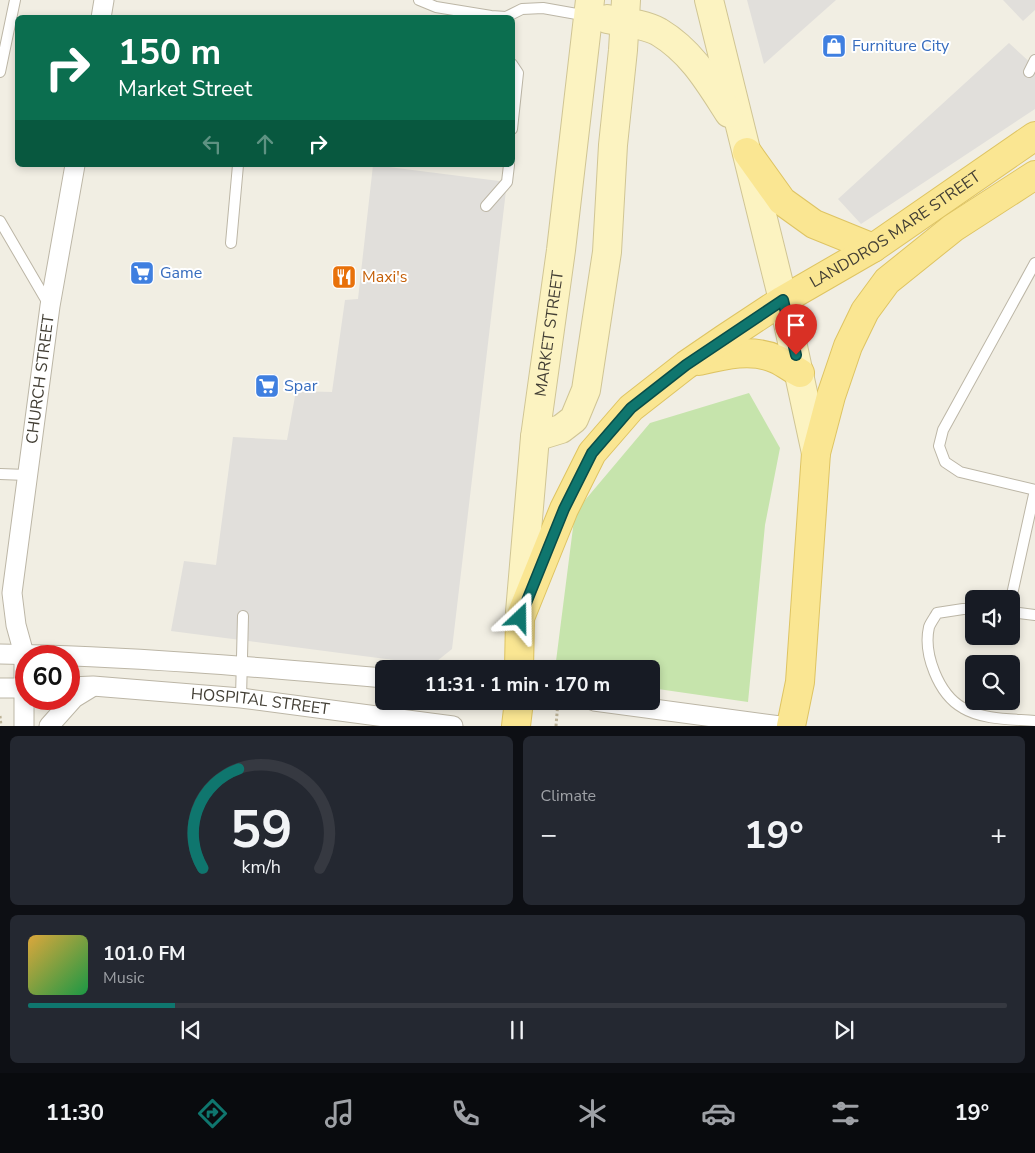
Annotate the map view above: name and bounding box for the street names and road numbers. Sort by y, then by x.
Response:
street label: LANDDROS MARE STREET [806,165,986,293]
street label: MARKET STREET [530,269,569,398]
street label: CHURCH STREET [21,313,60,445]
street label: HOSPITAL STREET [190,683,331,721]

